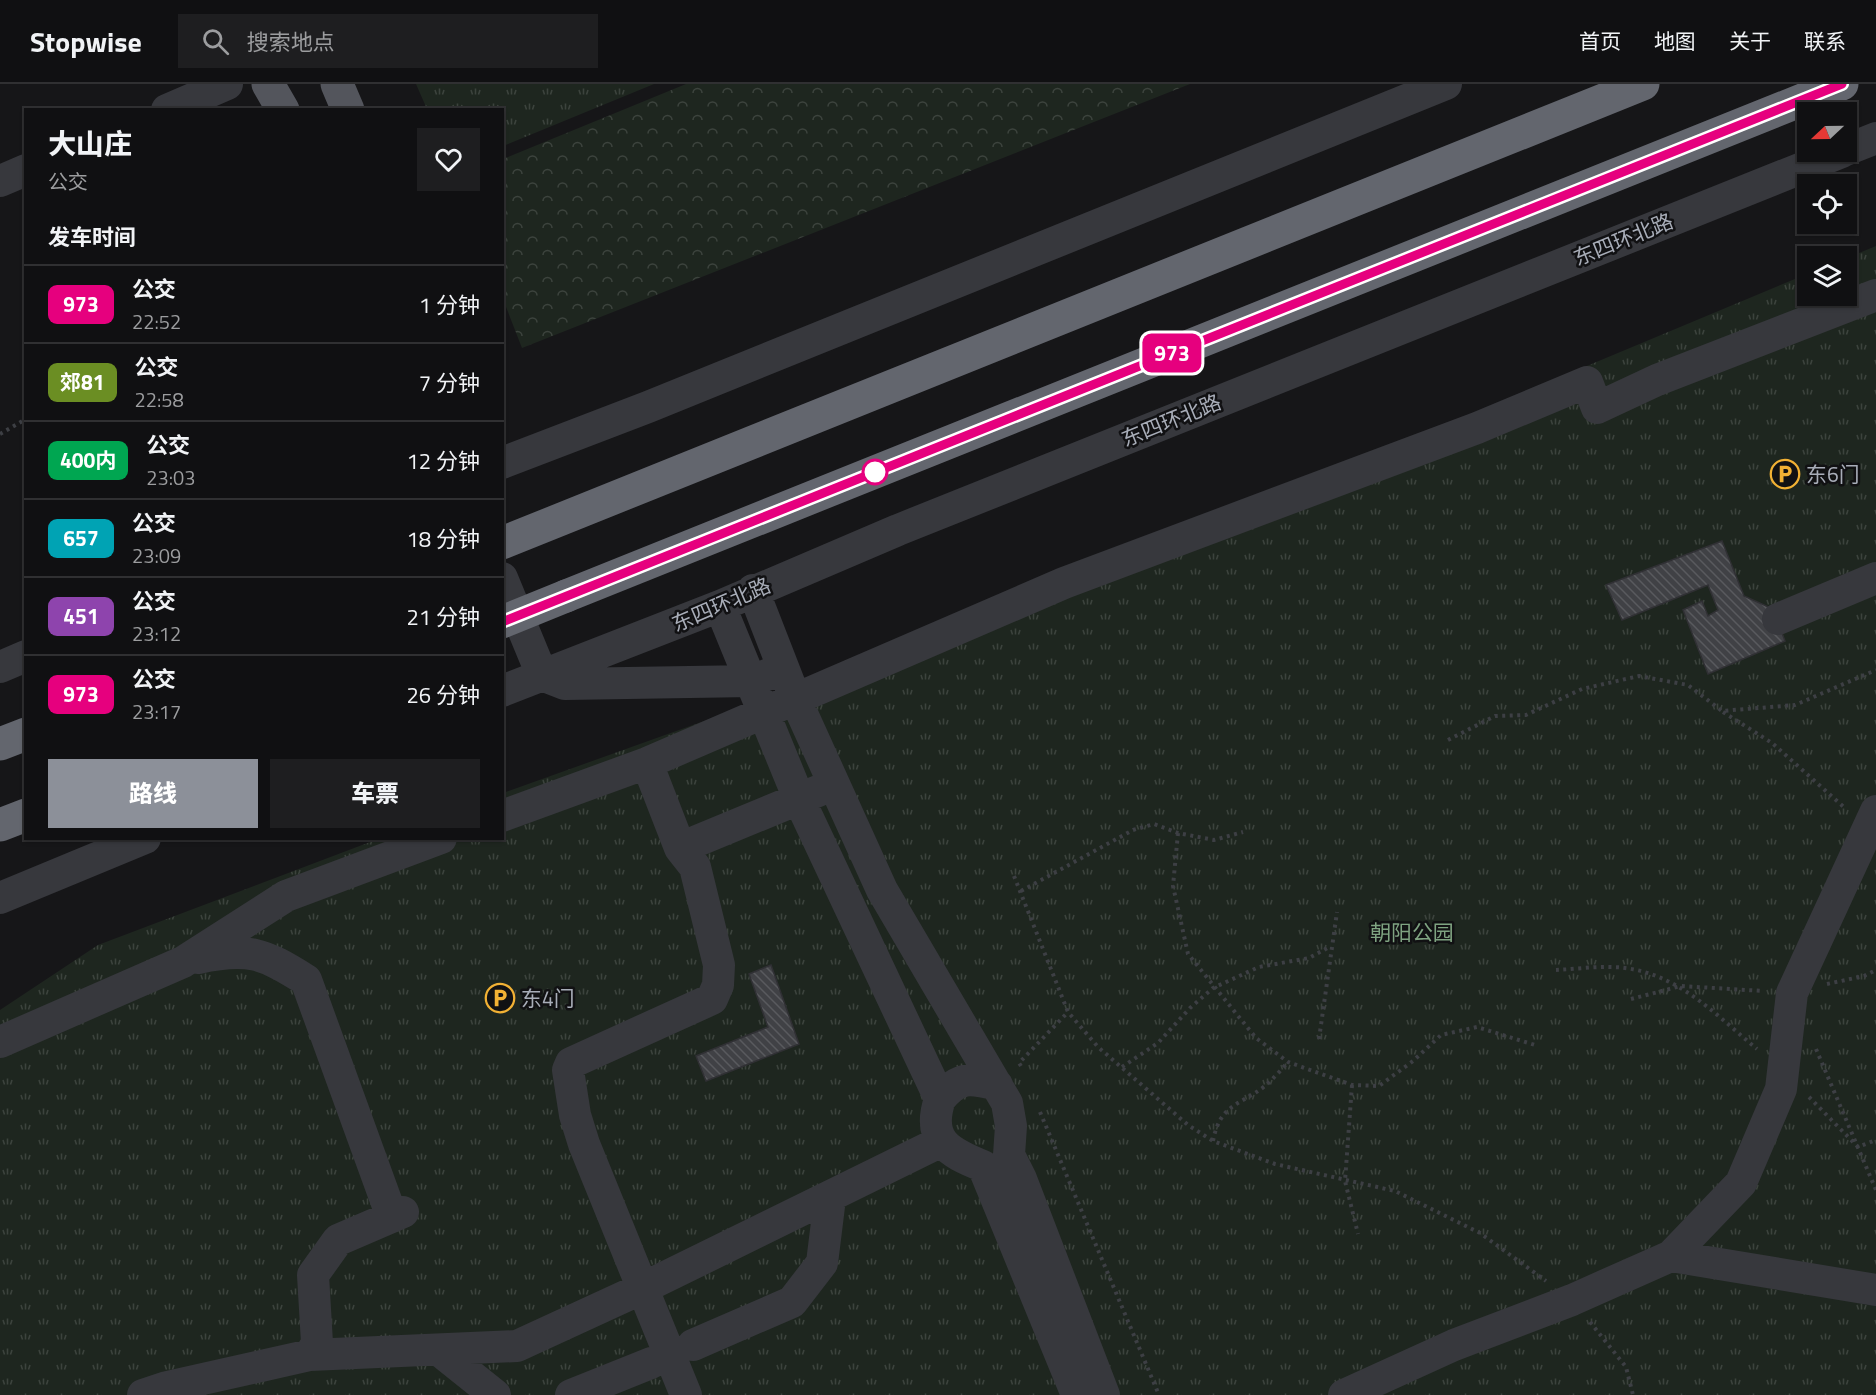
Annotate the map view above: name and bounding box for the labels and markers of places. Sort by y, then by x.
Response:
parking icon: 东6门 [1769,458,1801,490]
place label: 东6门 [1806,458,1860,490]
unlabelled marker [862,459,888,485]
parking icon: 东4门 [484,982,516,1014]
place label: 东4门 [521,982,575,1014]

